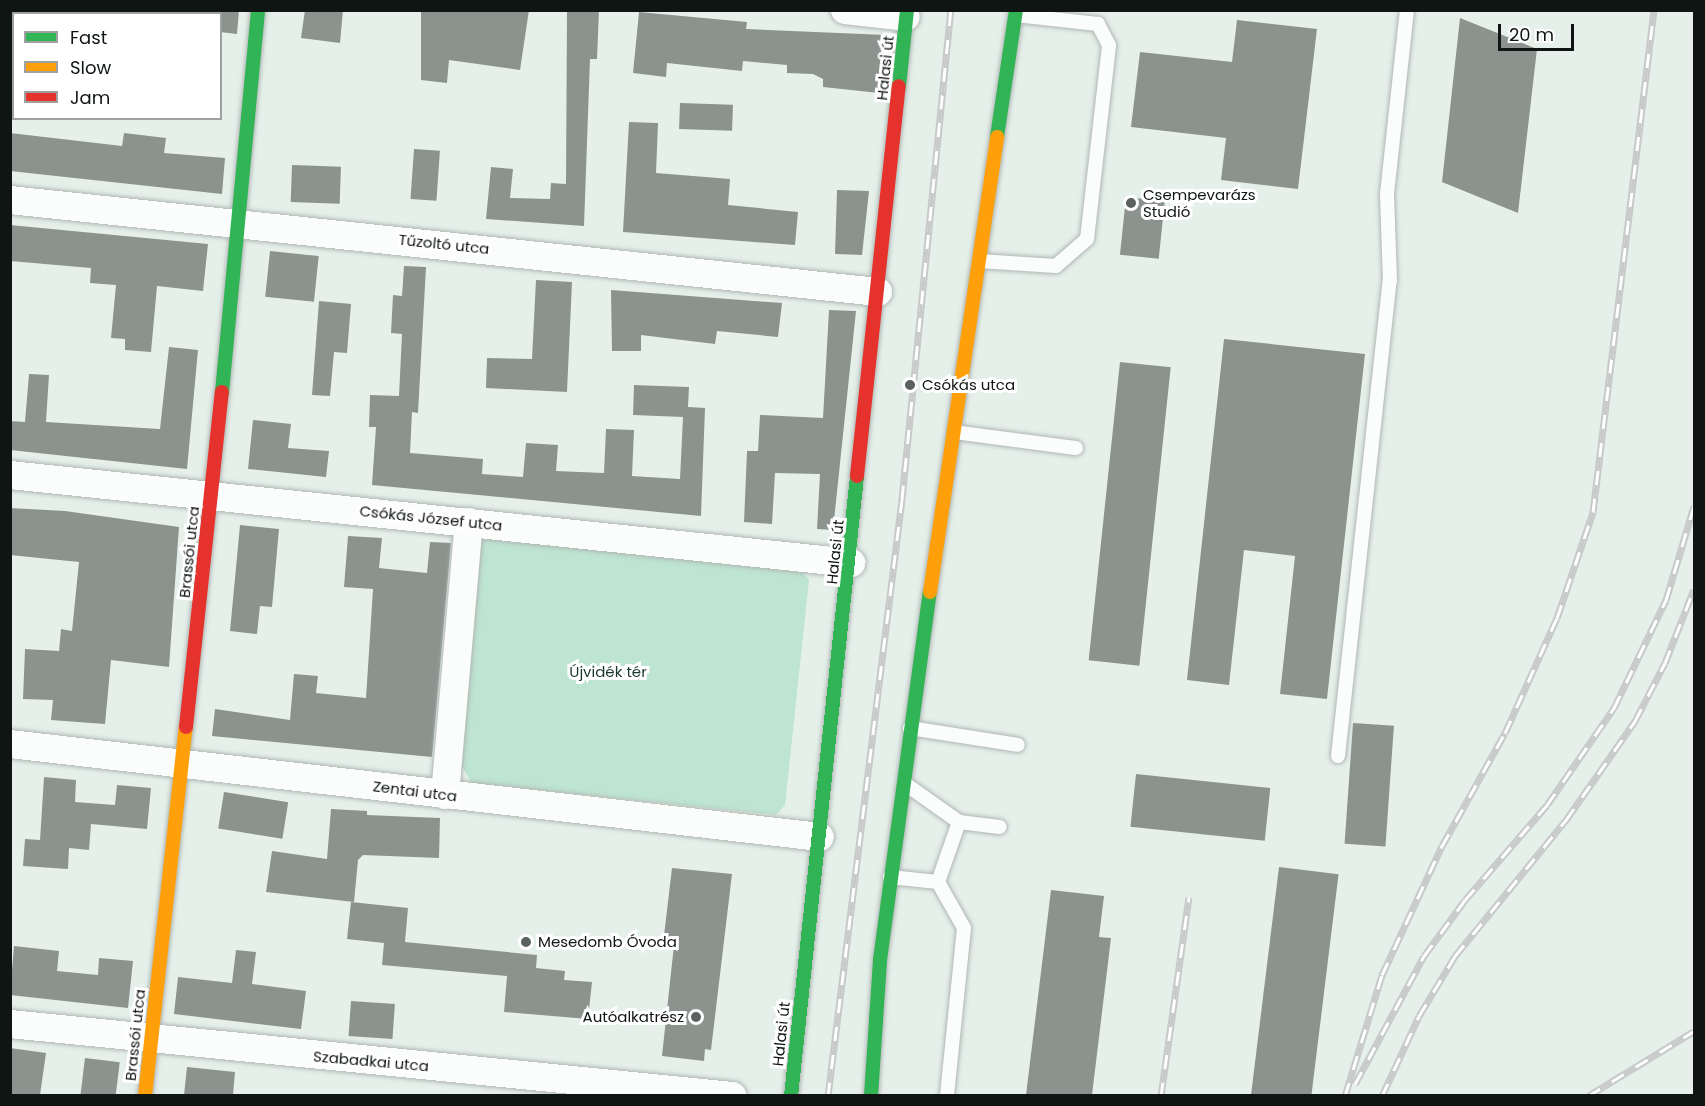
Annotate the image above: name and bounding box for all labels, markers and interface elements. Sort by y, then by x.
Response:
legend [12,12,222,120]
scale bar [1501,12,1578,50]
text: 20 m [1509,22,1554,47]
text: Fast [70,25,107,50]
street label: Halasi út [873,35,897,101]
text: Slow [70,55,111,80]
text: Jam [70,85,110,110]
place label: Csempevarázs Studió [1143,185,1256,220]
marker: Csempevarázs Studió [1124,196,1138,210]
street label: Tűzoltó utca [398,230,490,258]
place label: Csókás utca [922,376,1015,394]
marker: Csókás utca [903,378,917,392]
street label: Csókás József utca [359,502,503,534]
street label: Brassói utca [175,505,203,599]
street label: Halasi út [823,519,847,585]
park label: Újvidék tér [569,663,647,681]
street label: Zentai utca [372,777,458,805]
place label: Mesedomb Óvoda [538,933,677,951]
marker: Mesedomb Óvoda [519,935,533,949]
street label: Brassói utca [121,988,149,1082]
street label: Halasi út [769,1001,793,1067]
place label: Autóalkatrész [583,1008,684,1026]
marker: Autóalkatrész [689,1010,703,1024]
street label: Szabadkai utca [312,1047,430,1075]

